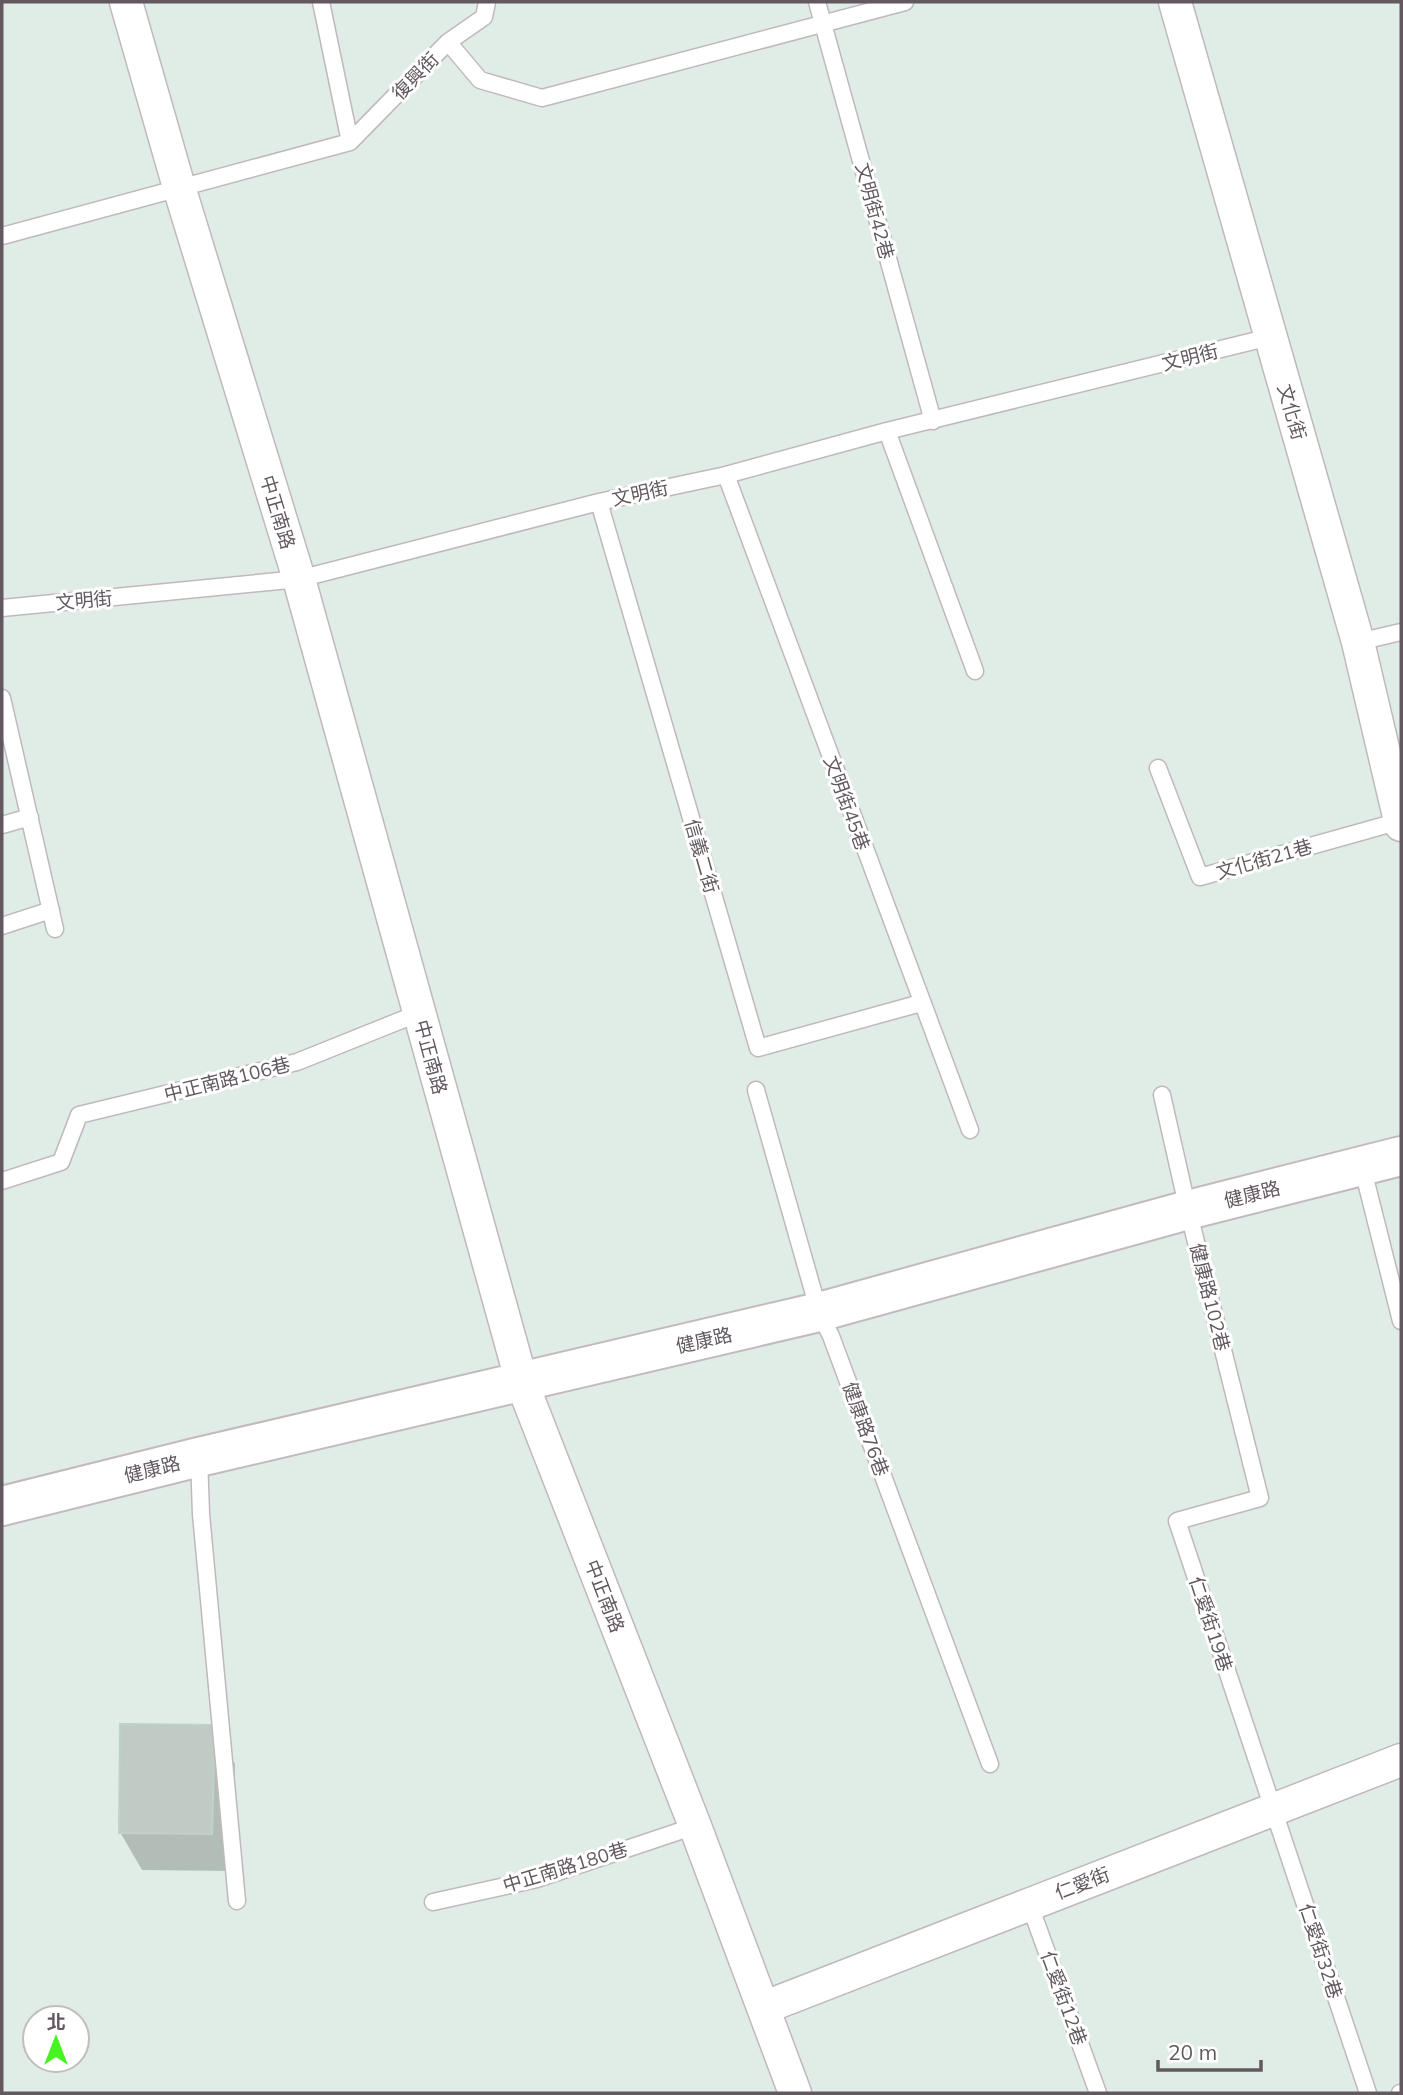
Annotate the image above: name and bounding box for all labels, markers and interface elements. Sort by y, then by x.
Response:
street label: 復興街 [387,47,443,105]
street label: 文明街42巷 [851,160,899,262]
street label: 文明街 [1159,338,1221,376]
street label: 文化街 [1273,381,1311,443]
street label: 中正南路 [255,472,301,552]
street label: 文明街 [610,475,670,511]
street label: 文明街 [55,586,113,614]
street label: 文明街45巷 [819,752,875,854]
street label: 信義二街 [680,816,724,896]
street label: 文化街21巷 [1213,834,1315,884]
street label: 中正南路 [410,1017,452,1097]
street label: 中正南路106巷 [161,1052,293,1106]
street label: 健康路 [1221,1175,1283,1213]
street label: 健康路102巷 [1185,1241,1235,1353]
street label: 健康路 [674,1322,734,1358]
street label: 健康路76巷 [838,1378,894,1480]
street label: 健康路 [121,1450,183,1488]
street label: 中正南路 [580,1556,630,1636]
street label: 仁愛街19巷 [1184,1573,1238,1675]
street label: 中正南路180巷 [500,1837,630,1897]
street label: 仁愛街 [1051,1862,1113,1904]
street label: 仁愛街32巷 [1294,1900,1348,2002]
street label: 仁愛街12巷 [1036,1947,1092,2049]
north arrow [21,2004,91,2074]
text: 北 [46,2010,66,2034]
scale bar [1158,2028,1261,2072]
text: 20 m [1168,2039,1217,2065]

